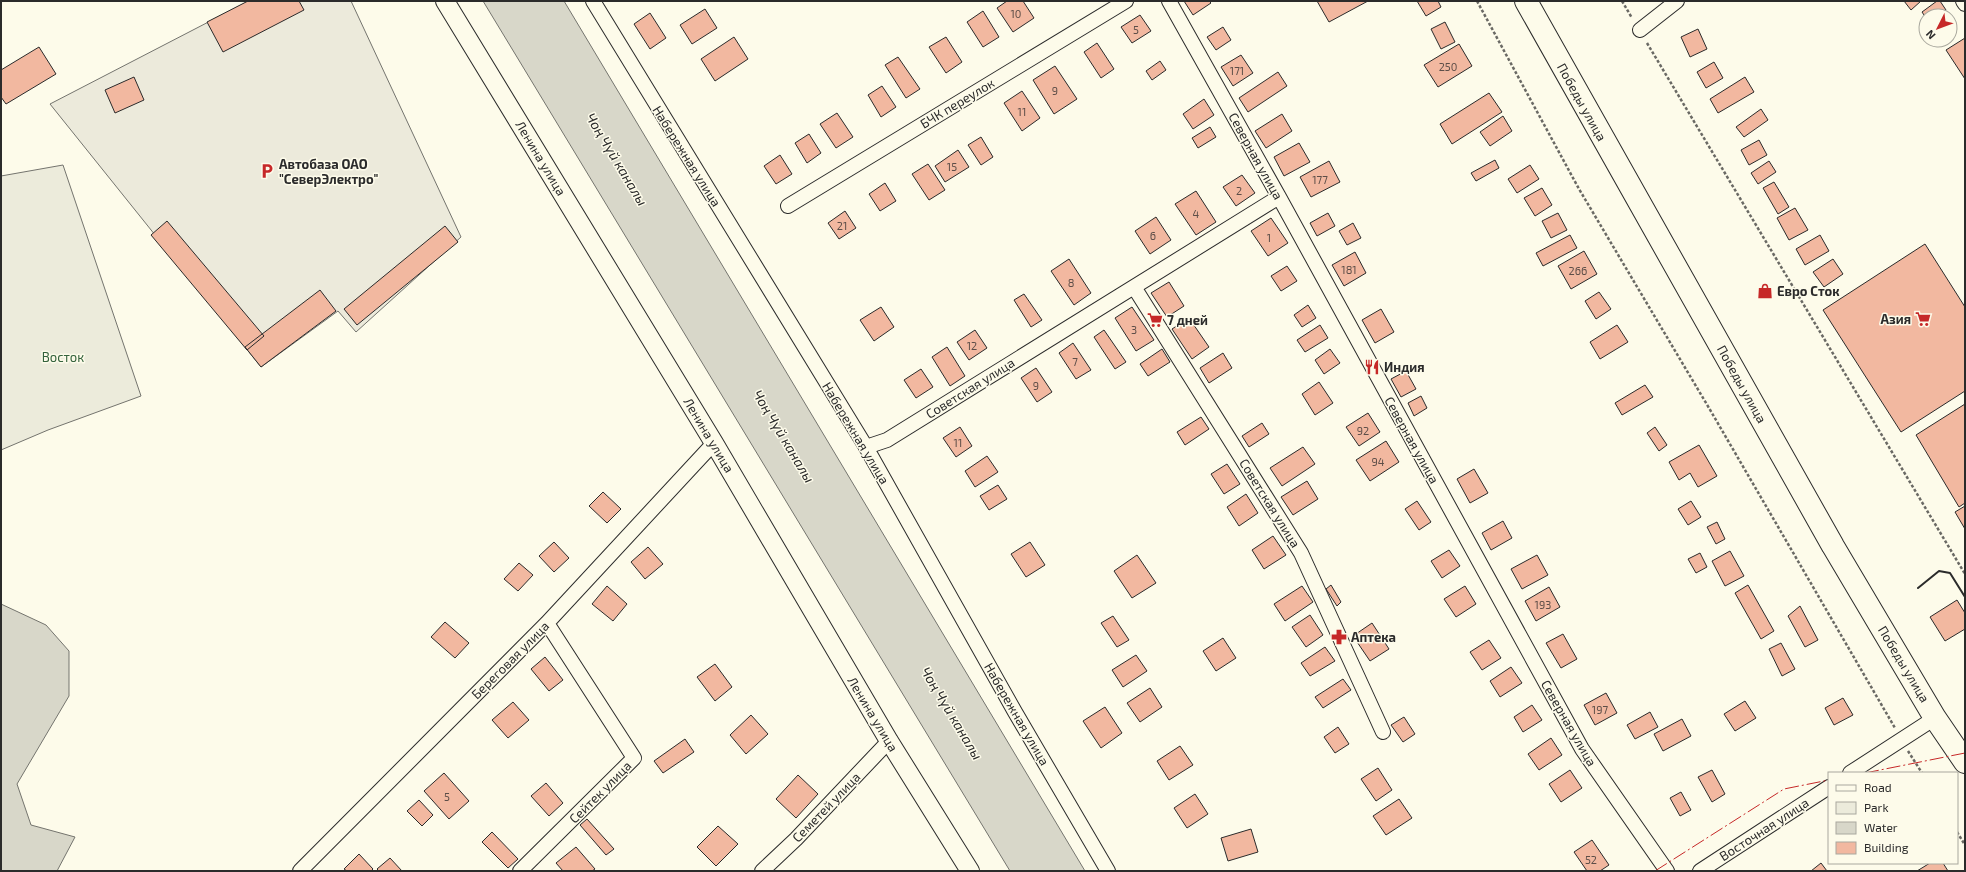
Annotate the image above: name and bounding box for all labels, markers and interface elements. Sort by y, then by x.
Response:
house number: 10 [1010,7,1022,20]
north arrow [1918,8,1958,48]
house number: 5 [1133,23,1139,36]
text: N [1923,28,1938,42]
house number: 250 [1439,60,1457,73]
street label: Победы улица [1554,60,1610,144]
house number: 171 [1230,64,1244,77]
street label: БЧК переулок [917,75,997,131]
house number: 9 [1052,84,1058,97]
street label: Набережная улица [649,103,725,209]
house number: 11 [1018,105,1026,118]
water label: Чоң Чүй каналы [583,109,651,209]
street label: Северная улица [1225,110,1287,202]
street label: Ленина улица [512,118,570,198]
place label: Автобаза ОАО "СеверЭлектро" [279,156,378,187]
house number: 15 [947,160,957,173]
parking icon: Автобаза ОАО "СеверЭлектро" [258,162,276,180]
house number: 177 [1312,173,1328,186]
house number: 2 [1236,184,1242,197]
house number: 4 [1193,207,1200,220]
house number: 21 [837,219,847,232]
house number: 6 [1150,229,1156,242]
house number: 1 [1267,231,1271,244]
house number: 181 [1341,263,1357,276]
house number: 266 [1569,264,1587,277]
house number: 8 [1068,276,1074,289]
shop icon: Евро Сток [1756,282,1774,300]
place label: Евро Сток [1777,283,1840,299]
supermarket icon: Азия [1914,310,1932,328]
supermarket icon: 7 дней [1146,311,1164,329]
place label: Азия [1881,311,1911,327]
place label: 7 дней [1167,312,1208,328]
house number: 3 [1131,323,1137,336]
house number: 12 [967,339,977,352]
street label: Победы улица [1714,342,1770,426]
park label: Восток [42,349,84,365]
street label: Советская улица [923,354,1017,422]
house number: 7 [1072,355,1078,368]
restaurant icon: Индия [1363,358,1381,376]
place label: Индия [1384,359,1425,375]
street label: Набережная улица [819,379,893,487]
house number: 9 [1033,379,1039,392]
water label: Чоң Чүй каналы [750,386,818,486]
street label: Северная улица [1381,394,1443,486]
street label: Ленина улица [680,395,738,475]
house number: 92 [1357,424,1369,437]
house number: 11 [954,436,962,449]
house number: 94 [1371,455,1385,468]
street label: Советская улица [1236,456,1304,550]
house number: 193 [1535,598,1551,611]
street label: Береговая улица [468,618,552,702]
street label: Победы улица [1875,623,1933,705]
pharmacy icon: Аптека [1330,628,1348,646]
place label: Аптека [1351,629,1396,645]
street label: Набережная улица [981,660,1053,768]
water label: Чоң Чүй каналы [918,663,986,763]
street label: Ленина улица [844,674,902,754]
street label: Северная улица [1538,677,1600,769]
house number: 197 [1592,703,1609,716]
street label: Сейтек улица [566,758,634,826]
street label: Семетей улица [789,769,863,845]
legend [1828,772,1958,864]
text: Road [1864,780,1892,794]
house number: 5 [444,790,450,803]
street label: Восточная улица [1716,794,1812,864]
text: Park [1864,800,1889,814]
text: Water [1864,820,1898,834]
text: Building [1864,840,1909,854]
house number: 52 [1585,853,1597,866]

